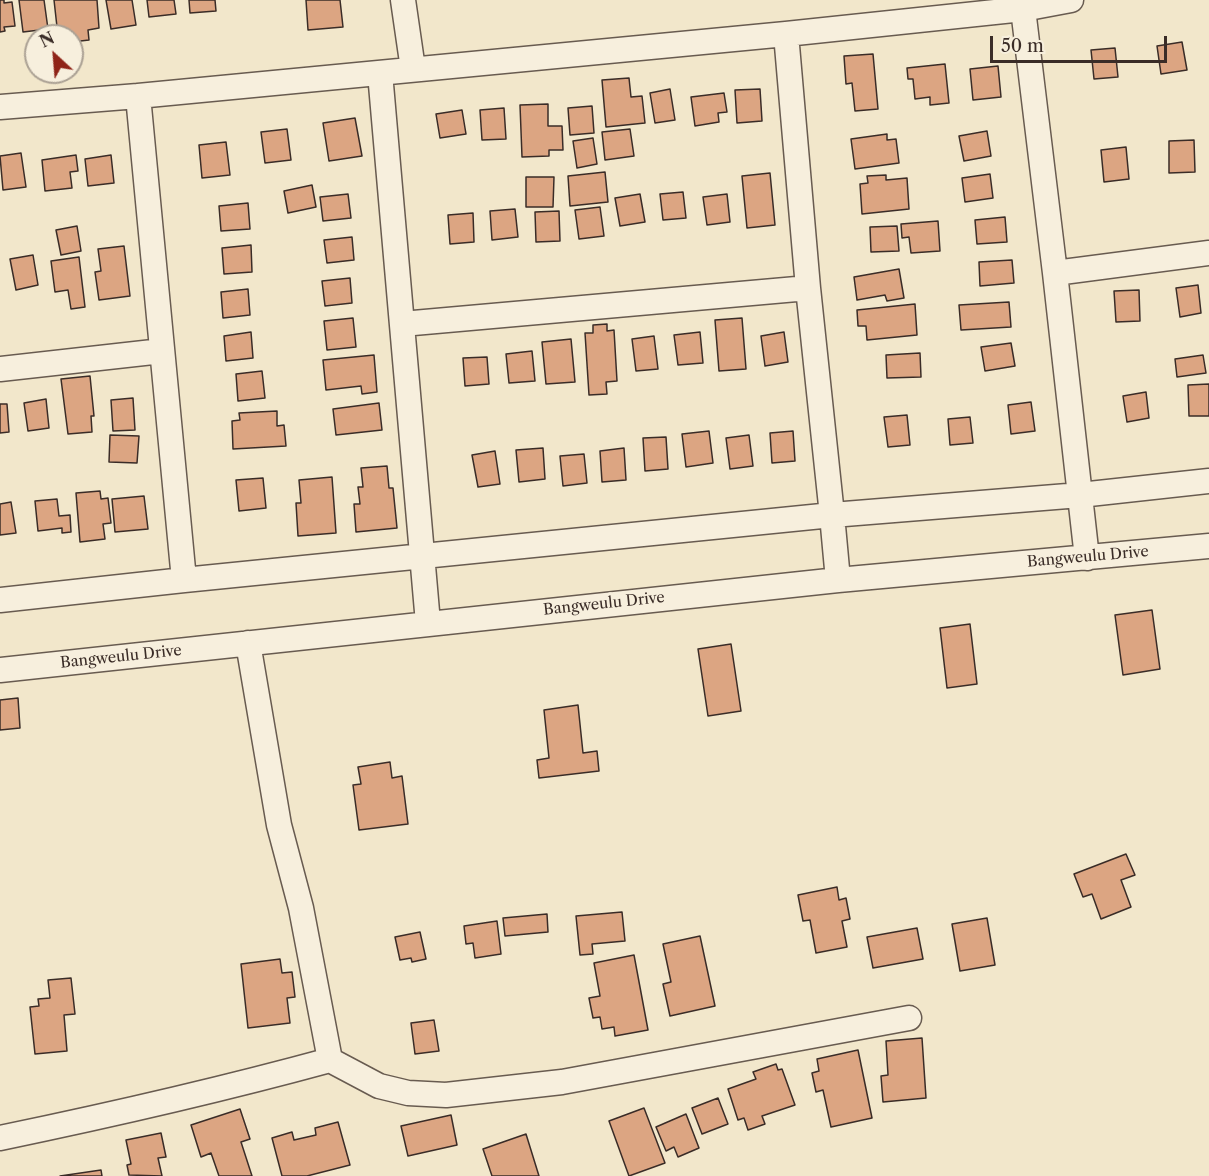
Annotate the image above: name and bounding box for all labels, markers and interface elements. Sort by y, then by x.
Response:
north arrow [24,24,84,84]
scale bar [993,24,1170,62]
text: N [36,28,58,52]
text: 50 m [1001,35,1044,57]
street label: Bangweulu Drive [1026,543,1150,571]
street label: Bangweulu Drive [542,589,666,619]
street label: Bangweulu Drive [59,642,183,672]

